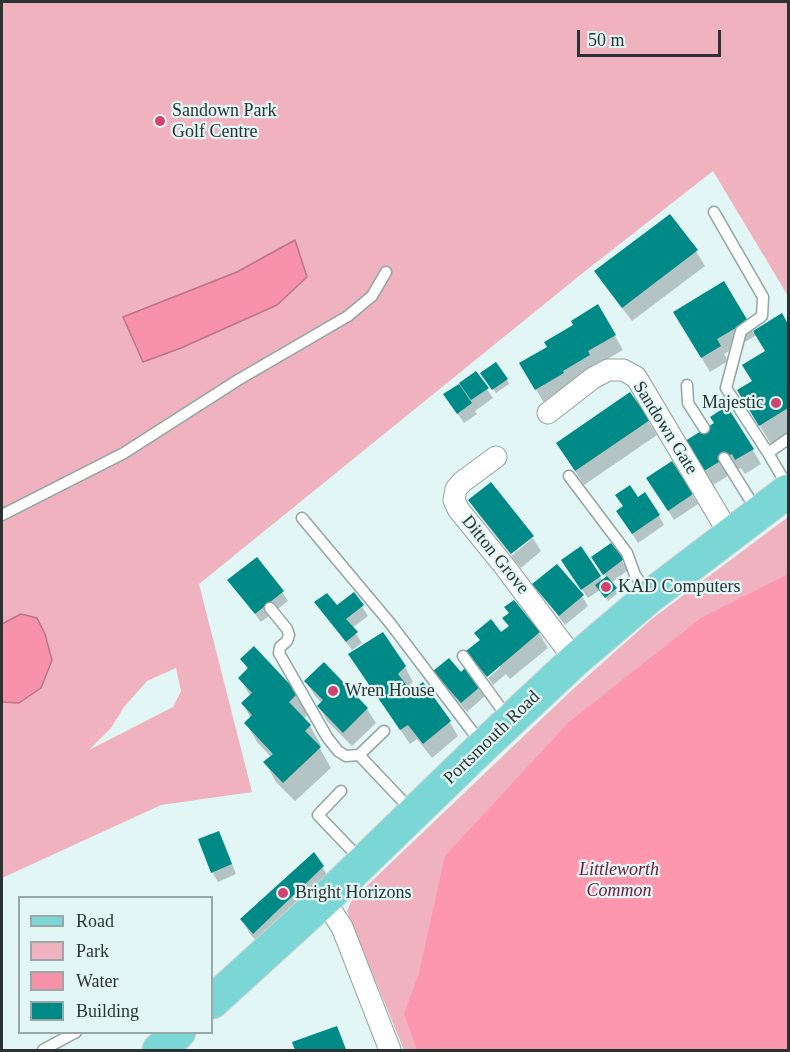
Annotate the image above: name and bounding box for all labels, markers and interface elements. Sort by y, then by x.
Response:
scale bar [580,18,724,56]
text: 50 m [588,30,625,50]
place label: Sandown Park Golf Centre [172,100,276,142]
marker: Sandown Park Golf Centre [153,114,167,128]
street label: Sandown Gate [628,378,702,478]
place label: Majestic [702,392,764,414]
marker: Majestic [769,396,783,410]
street label: Ditton Grove [457,511,533,599]
place label: KAD Computers [618,576,740,598]
marker: KAD Computers [599,580,613,594]
place label: Wren House [345,680,435,702]
marker: Wren House [326,684,340,698]
street label: Portsmouth Road [439,687,545,789]
park label: Littleworth Common [579,859,659,902]
place label: Bright Horizons [295,882,411,904]
marker: Bright Horizons [276,886,290,900]
legend [18,896,213,1034]
text: Road [76,911,114,931]
text: Park [76,941,109,961]
text: Water [76,971,119,991]
text: Building [76,1001,139,1021]

